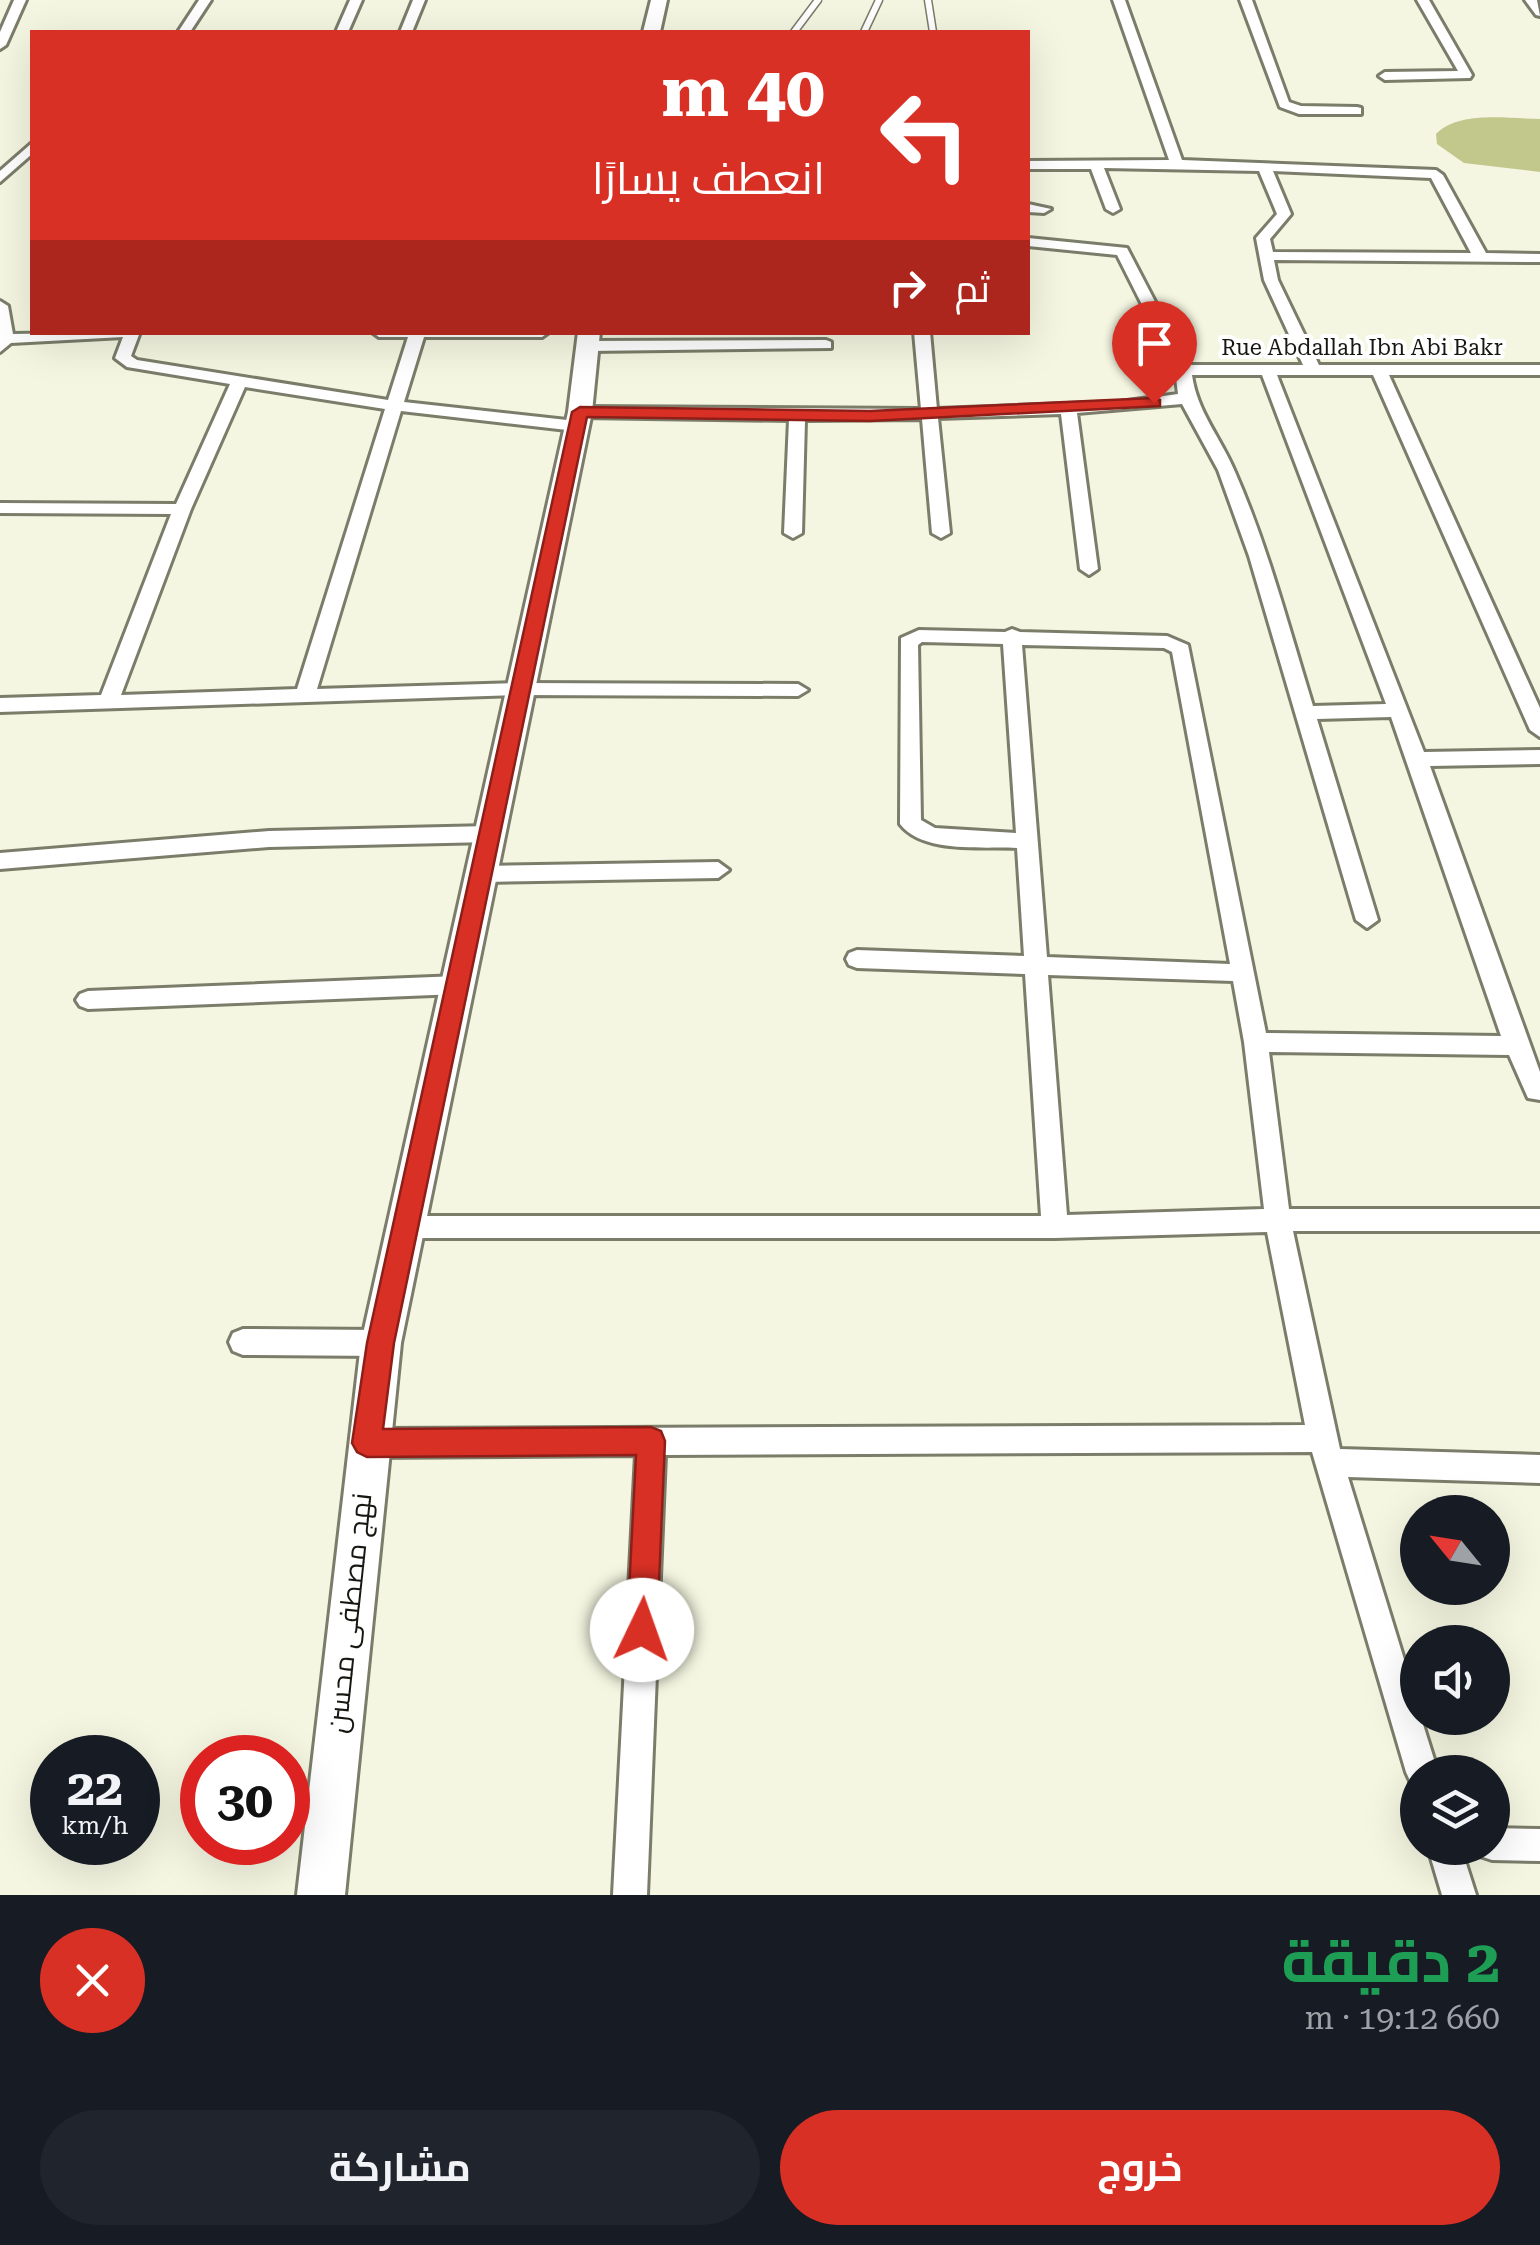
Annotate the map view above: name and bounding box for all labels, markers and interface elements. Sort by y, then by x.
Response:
text: 40 m [661,51,825,133]
icon: left [860,70,990,200]
text: انعطف يسارًا [592,152,825,205]
icon: right [880,260,935,315]
text: ثم [955,267,990,311]
pin [1112,301,1197,404]
icon: arrive [1127,316,1182,371]
street label: Rue Abdallah Ibn Abi Bakr [1221,335,1503,360]
street label: نهج مصطفى محسن [320,1491,381,1735]
north arrow [1400,1495,1510,1605]
map controls [1400,1495,1510,1865]
position arrow [590,1578,694,1682]
button: sound [1400,1625,1510,1735]
speed limit sign: 30 [180,1735,310,1865]
button: layers [1400,1755,1510,1865]
text: 22 [67,1759,123,1817]
text: km/h [62,1811,128,1840]
text: 2 دقيقة [1282,1926,1500,1997]
button: close [40,1928,145,2033]
text: 660 m · 19:12 [1305,1999,1500,2037]
button: مشاركة [40,2110,760,2225]
button: خروج [780,2110,1500,2225]

